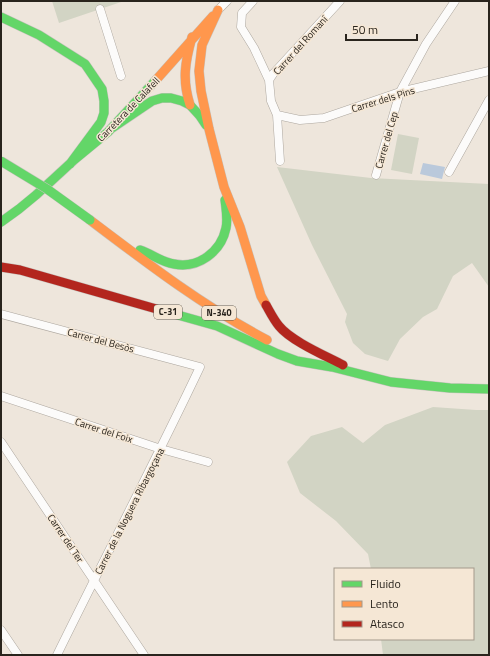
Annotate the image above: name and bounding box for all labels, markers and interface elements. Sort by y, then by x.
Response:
street label: Carrer del Romaní [270,12,332,78]
scale bar [346,16,417,42]
text: 50 m [352,20,378,39]
street label: Carretera de Calafell [94,74,163,145]
street label: Carrer dels Pins [350,83,417,116]
street label: Carrer del Cep [371,110,402,170]
road number: C-31 [154,305,182,319]
road number: N-340 [202,306,236,320]
street label: Carrer del Besòs [66,324,136,357]
street label: Carrer del Foix [73,414,135,447]
street label: Carrer de la Noguera Ribargoçana [91,445,168,577]
street label: Carrer del Ter [44,511,88,566]
legend [334,568,474,640]
text: Fluido [370,574,401,593]
text: Lento [370,594,399,613]
text: Atasco [370,614,404,633]

